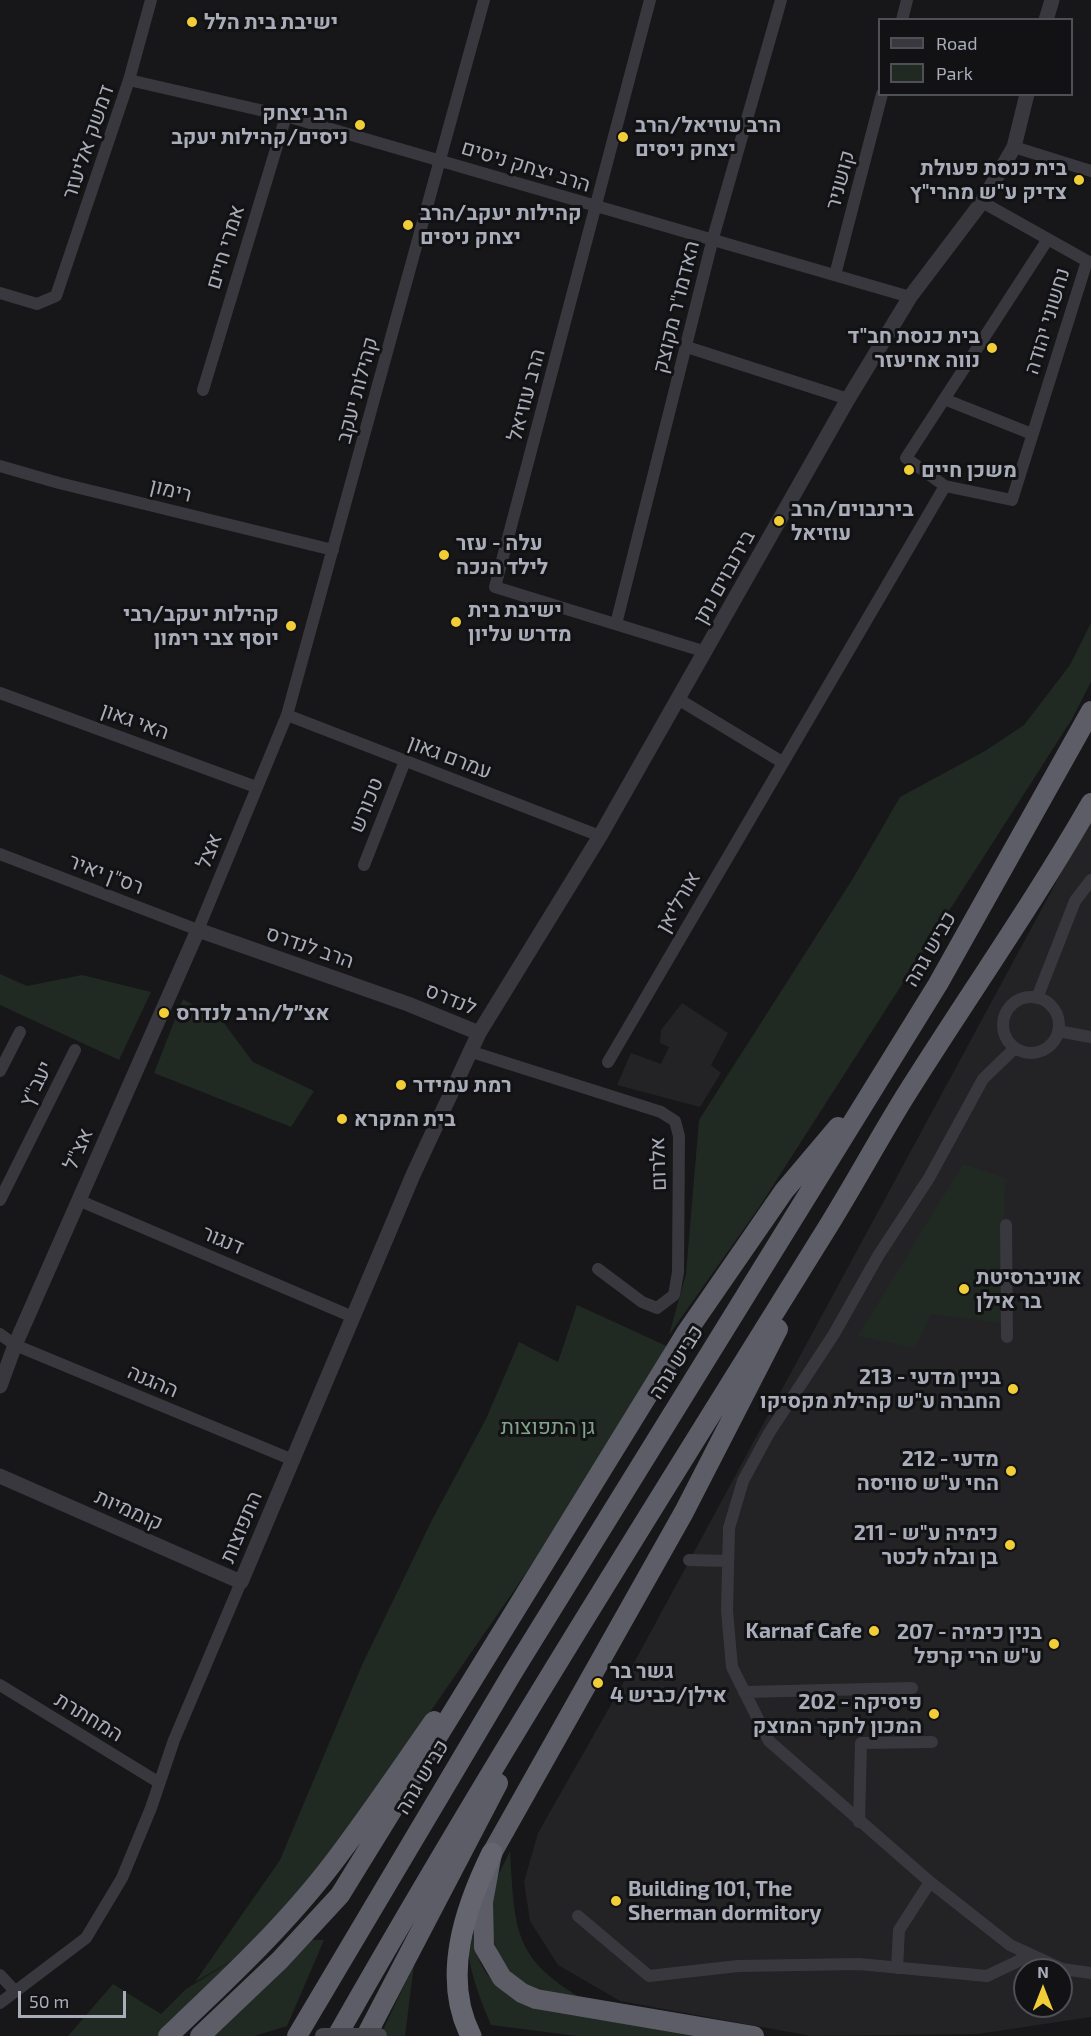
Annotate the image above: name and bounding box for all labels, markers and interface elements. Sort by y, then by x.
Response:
place label: ישיבת בית הלל [204,9,338,35]
marker: ישיבת בית הלל [185,15,199,29]
legend [878,18,1073,96]
text: Road [936,32,977,54]
text: Park [936,62,973,84]
street label: דמשק אליעזר [57,82,119,202]
place label: הרב יצחק ניסים/קהילות יעקב [171,100,348,150]
place label: הרב עוזיאל/הרב יצחק ניסים [635,112,781,162]
marker: הרב יצחק ניסים/קהילות יעקב [353,118,367,132]
marker: הרב עוזיאל/הרב יצחק ניסים [616,130,630,144]
street label: הרב יצחק ניסים [458,134,594,198]
street label: קושניר [820,148,860,212]
place label: בית כנסת פעולת צדיק ע"ש מהרי"ץ [910,155,1067,205]
marker: בית כנסת פעולת צדיק ע"ש מהרי"ץ [1072,173,1086,187]
place label: קהילות יעקב/הרב יצחק ניסים [420,200,582,250]
street label: אמרי חיים [200,202,250,292]
marker: קהילות יעקב/הרב יצחק ניסים [401,218,415,232]
street label: האדמו"ר מקוצק [647,238,705,376]
street label: נחשוני יהודה [1019,265,1075,377]
place label: בית כנסת חב"ד נווה אחיעזר [848,323,980,373]
street label: קהילות יעקב [331,334,383,446]
marker: בית כנסת חב"ד נווה אחיעזר [985,341,999,355]
street label: הרב עוזיאל [502,346,550,444]
place label: משכן חיים [921,457,1017,483]
marker: משכן חיים [902,463,916,477]
street label: רימון [147,473,195,507]
place label: בירנבוים/הרב עוזיאל [791,496,914,546]
marker: בירנבוים/הרב עוזיאל [772,514,786,528]
street label: בירנבוים נתן [688,526,760,628]
place label: עלה - עזר לילד הנכה [456,530,548,580]
marker: עלה - עזר לילד הנכה [437,548,451,562]
place label: ישיבת בית מדרש עליון [468,597,572,647]
place label: קהילות יעקב/רבי יוסף צבי רימון [123,601,279,651]
marker: ישיבת בית מדרש עליון [449,615,463,629]
marker: קהילות יעקב/רבי יוסף צבי רימון [284,619,298,633]
street label: האי גאון [97,697,173,745]
street label: עמרם גאון [405,730,495,784]
street label: טכורש [344,774,388,836]
street label: אצל [191,830,227,872]
street label: רס"ן יאיר [65,848,147,900]
street label: אורליאן [650,867,706,937]
street label: כביש גהה [898,907,962,991]
street label: הרב לנדרס [263,920,357,974]
street label: לנדרס [422,977,480,1021]
place label: אצ״ל/הרב לנדרס [176,1000,330,1026]
marker: אצ״ל/הרב לנדרס [157,1006,171,1020]
street label: יעב"ץ [14,1057,58,1111]
place label: רמת עמידר [413,1072,512,1098]
marker: רמת עמידר [394,1078,408,1092]
place label: בית המקרא [354,1106,456,1132]
marker: בית המקרא [335,1112,349,1126]
street label: אצ"ל [58,1124,98,1174]
street label: אלרום [644,1137,672,1191]
street label: דנגור [198,1220,248,1260]
place label: אוניברסיטת בר אילן [976,1264,1082,1314]
marker: אוניברסיטת בר אילן [957,1282,971,1296]
street label: כביש גהה [643,1320,709,1404]
street label: ההגנה [124,1359,182,1403]
place label: 213 - בניין מדעי החברה ע"ש קהילת מקסיקו [760,1364,1001,1414]
marker: 213 - בניין מדעי החברה ע"ש קהילת מקסיקו [1006,1382,1020,1396]
park label: גן התפוצות [501,1414,595,1440]
place label: 212 - מדעי החי ע"ש סוויסה [857,1446,999,1496]
marker: 212 - מדעי החי ע"ש סוויסה [1004,1464,1018,1478]
street label: קוממיות [91,1484,167,1536]
street label: התפוצות [215,1487,267,1567]
place label: 211 - כימיה ע"ש בן ובלה לכטר [854,1520,998,1570]
marker: 211 - כימיה ע"ש בן ובלה לכטר [1003,1538,1017,1552]
place label: Karnaf Cafe [746,1618,862,1644]
place label: 207 - בנין כימיה ע"ש הרי קרפל [897,1619,1042,1669]
marker: Karnaf Cafe [867,1624,881,1638]
marker: 207 - בנין כימיה ע"ש הרי קרפל [1047,1637,1061,1651]
place label: גשר בר אילן/כביש 4 [610,1658,727,1708]
marker: גשר בר אילן/כביש 4 [591,1676,605,1690]
street label: המחתרת [50,1687,128,1747]
place label: 202 - פיסיקה המכון לחקר המוצק [753,1689,922,1739]
marker: 202 - פיסיקה המכון לחקר המוצק [927,1707,941,1721]
street label: כביש גהה [390,1735,454,1819]
place label: Building 101, The Sherman dormitory [628,1876,821,1926]
marker: Building 101, The Sherman dormitory [609,1894,623,1908]
north arrow [1013,1958,1073,2018]
text: N [1037,1962,1049,1981]
scale bar [21,1979,129,2017]
text: 50 m [29,1990,69,2012]

